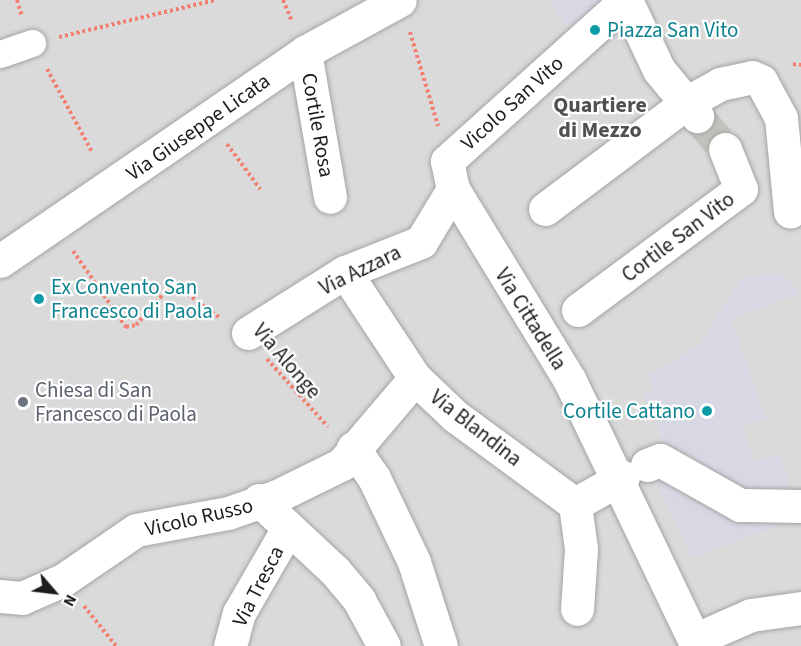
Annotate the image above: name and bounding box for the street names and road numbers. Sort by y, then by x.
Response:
street label: Vicolo San Vito [456,50,568,156]
street label: Via Giuseppe Licata [121,68,275,186]
street label: Cortile Rosa [296,71,340,179]
street label: Cortile San Vito [617,186,739,288]
street label: Via Azzara [315,239,405,301]
street label: Via Cittadella [490,263,572,375]
street label: Via Alonge [248,318,326,404]
street label: Via Blandina [425,384,527,472]
street label: Vicolo Russo [143,492,255,542]
street label: Via Tresca [227,541,289,631]

